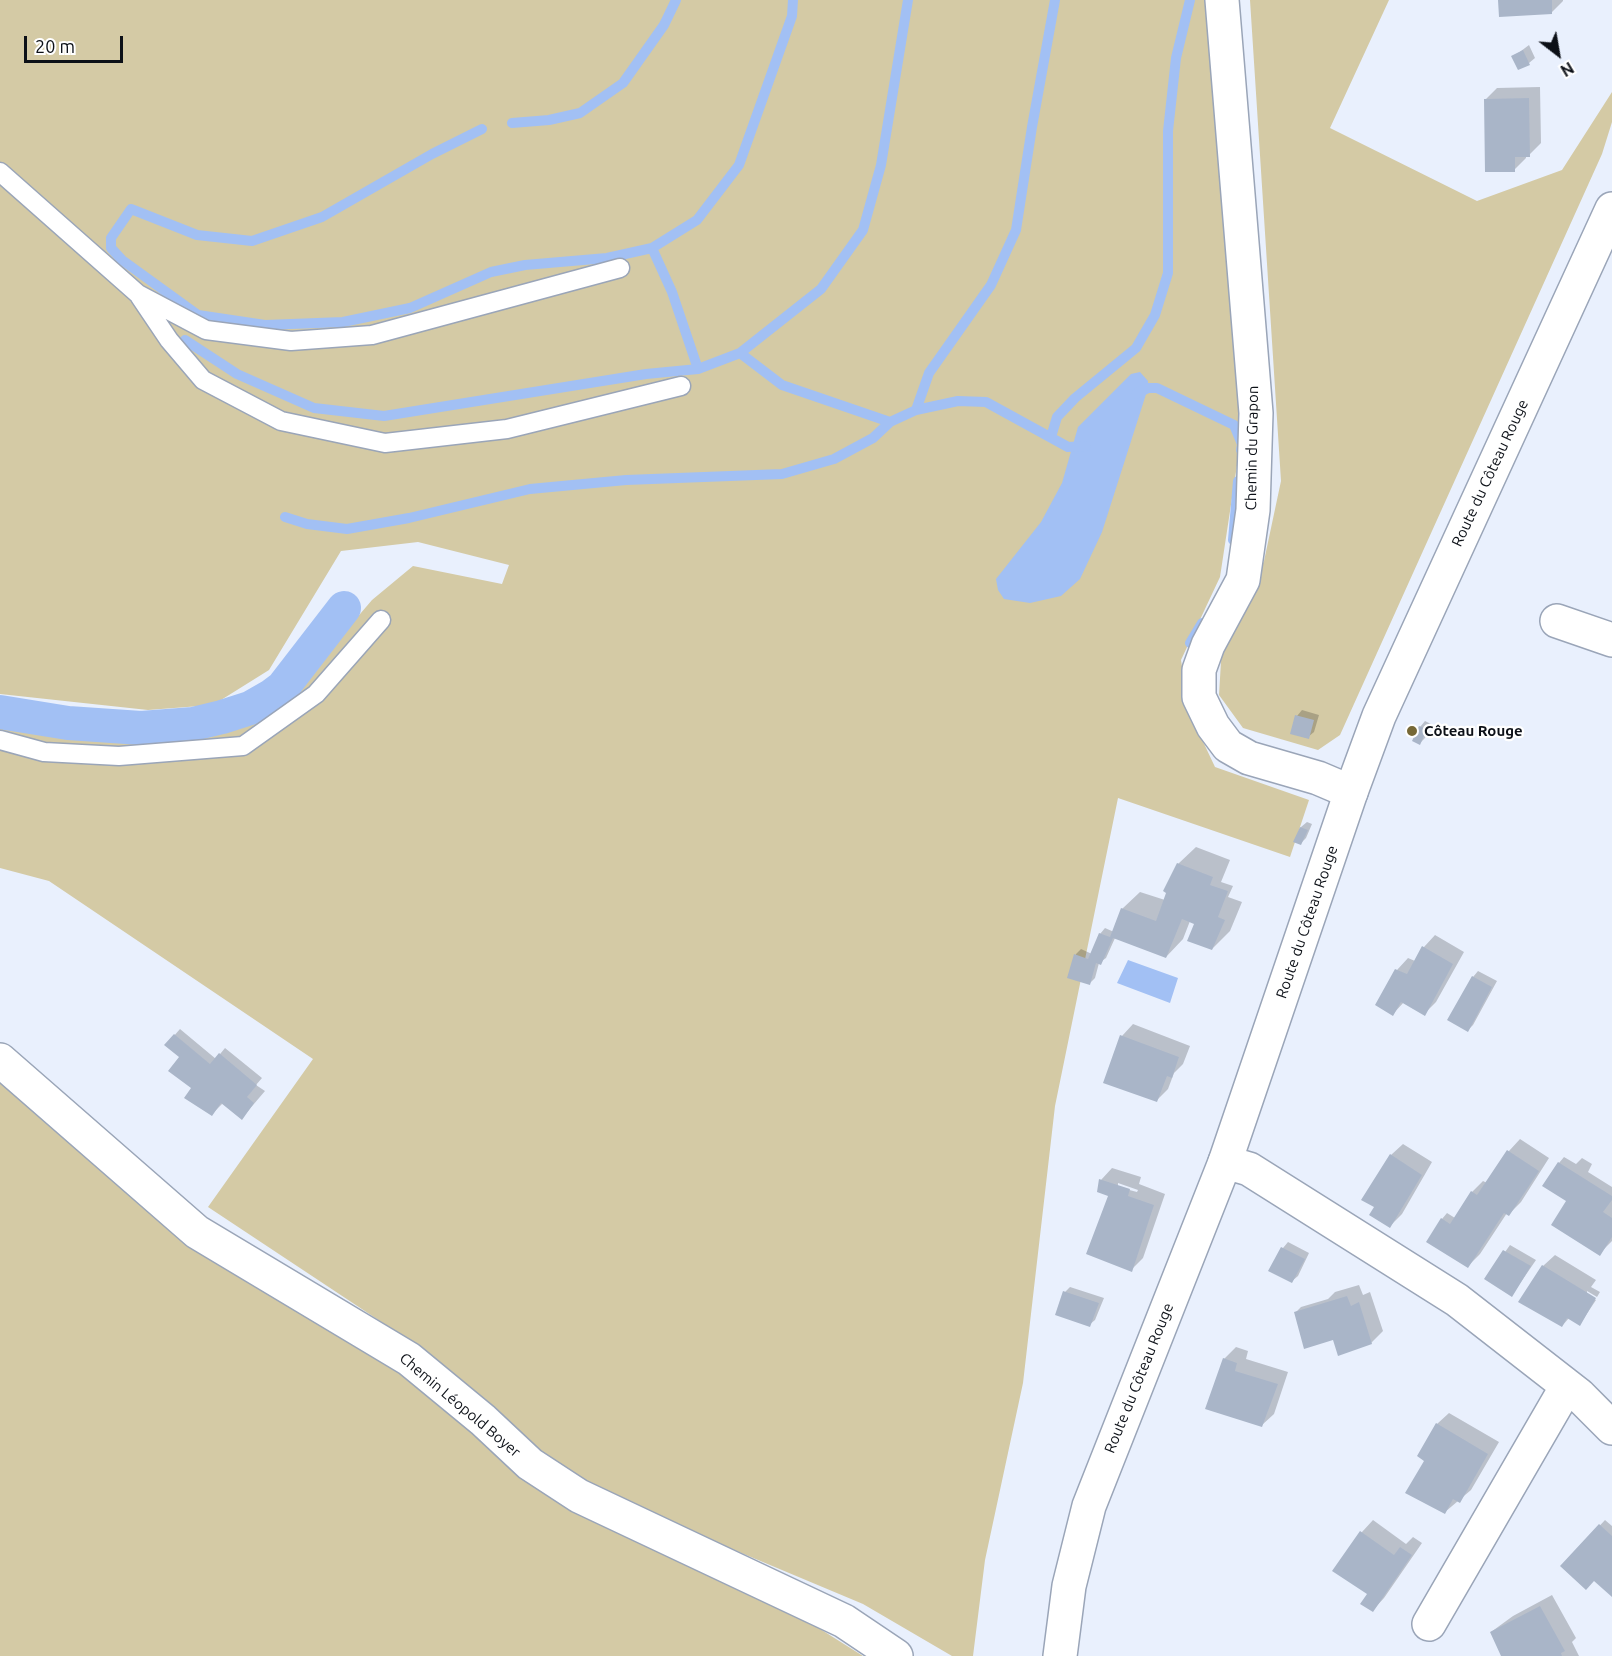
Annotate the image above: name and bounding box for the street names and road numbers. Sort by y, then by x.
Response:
street label: Chemin du Grapon [1242,385,1262,511]
street label: Route du Côteau Rouge [1448,397,1532,549]
street label: Route du Côteau Rouge [1272,843,1342,1001]
street label: Route du Côteau Rouge [1101,1300,1177,1456]
street label: Chemin Léopold Boyer [396,1349,524,1461]

